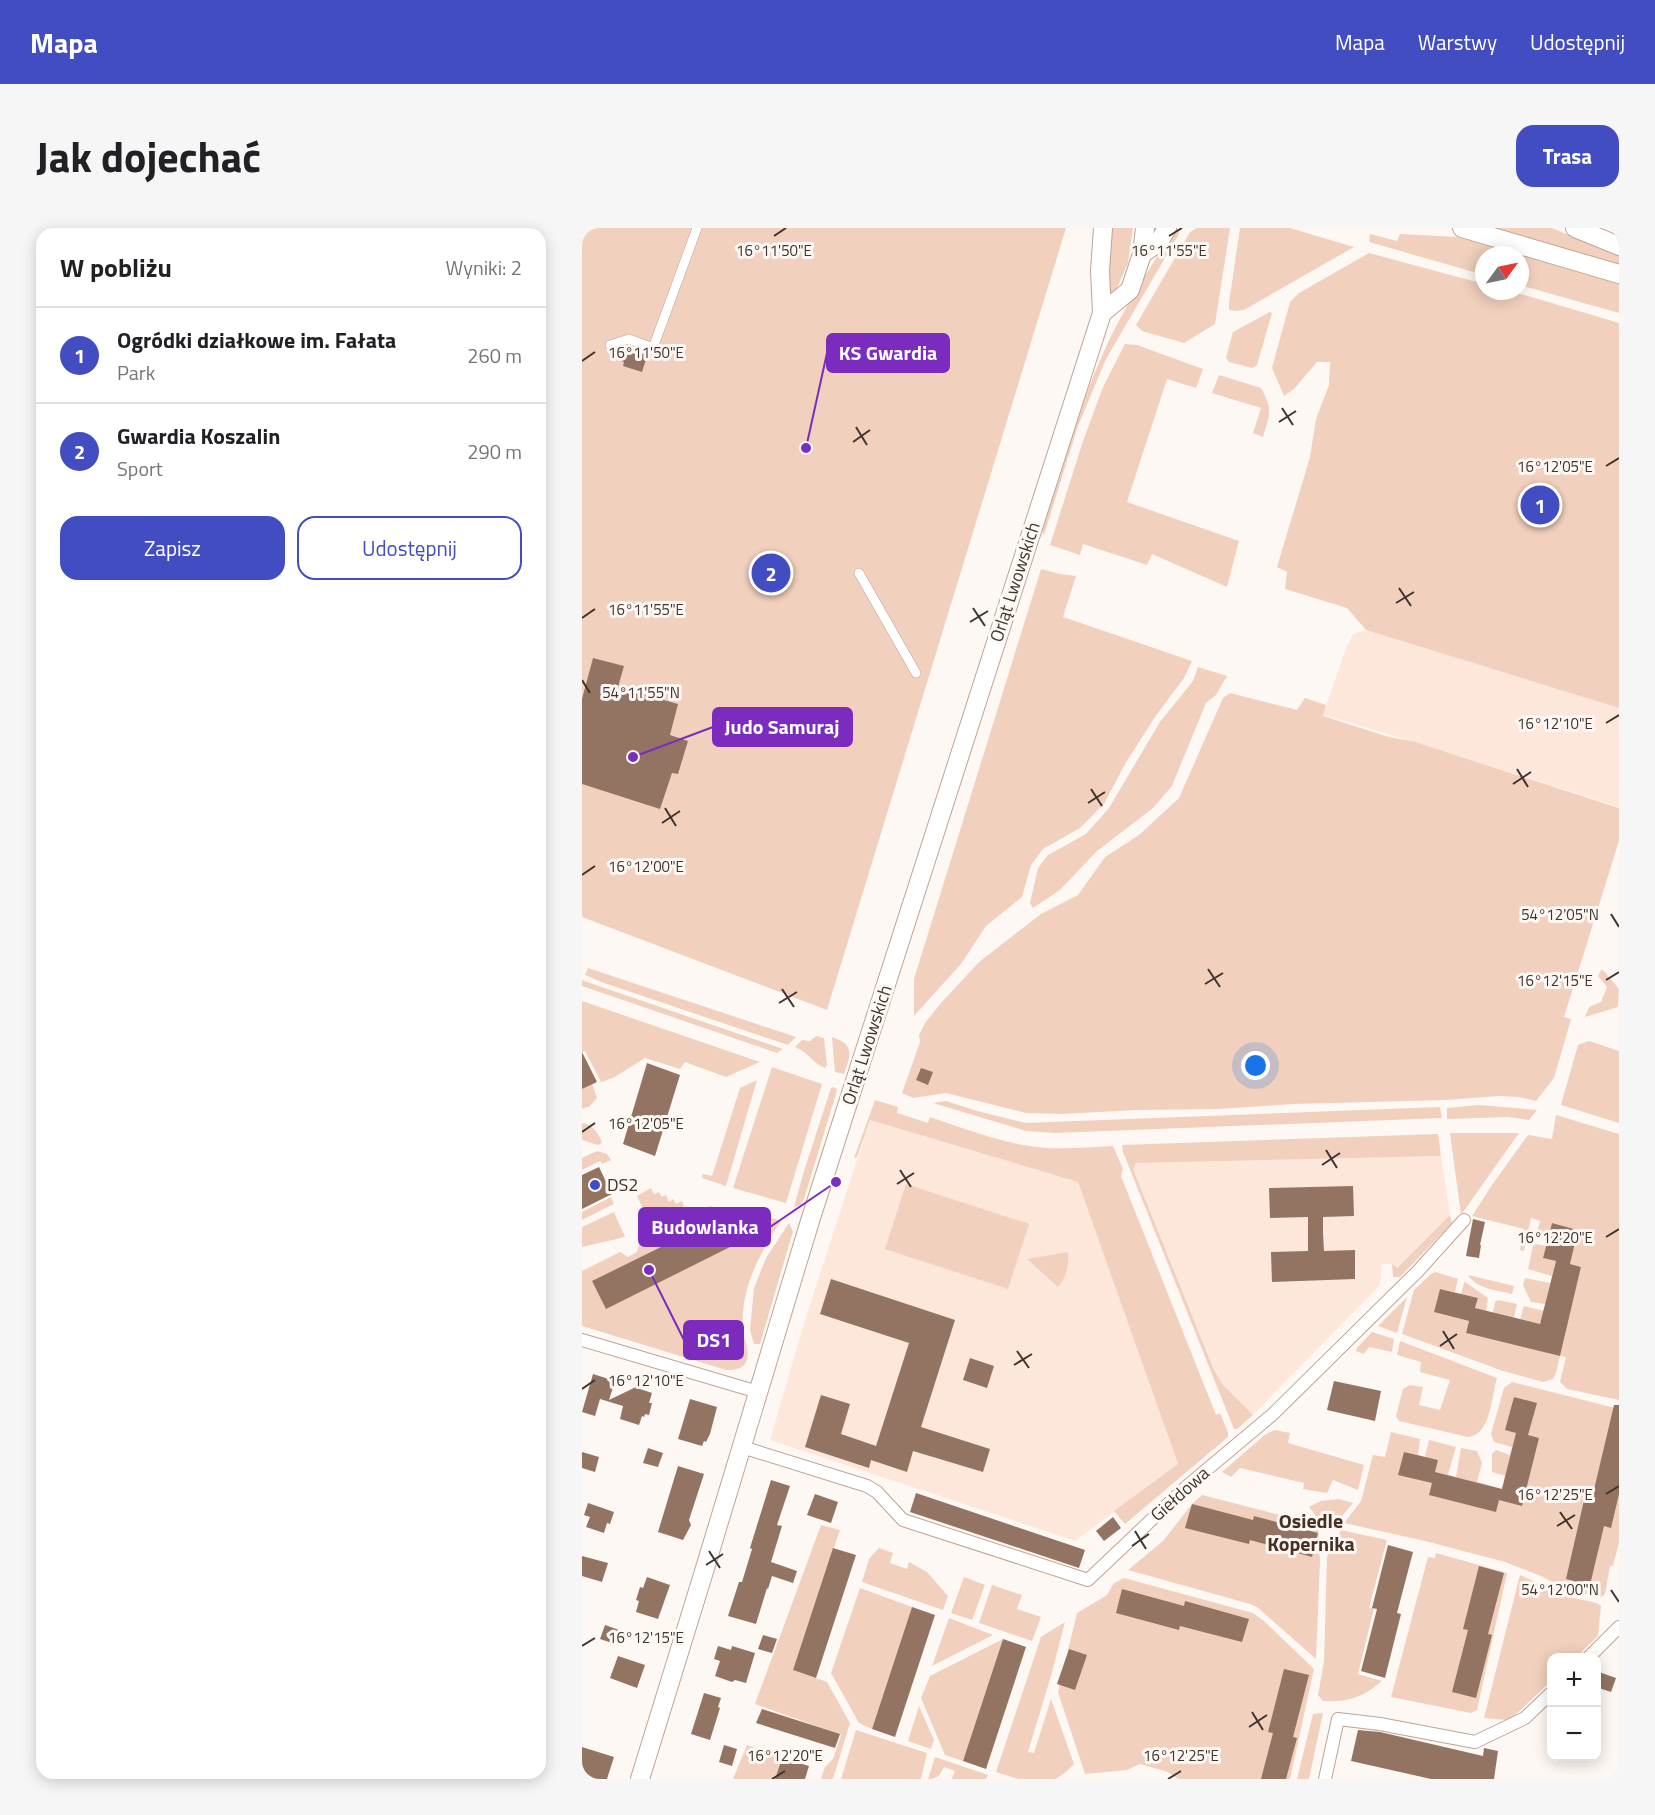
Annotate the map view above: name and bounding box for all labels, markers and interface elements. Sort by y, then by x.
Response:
text: Mapa [30,21,98,64]
text: Mapa [1335,26,1385,58]
text: Warstwy [1418,26,1497,58]
text: Udostępnij [1530,26,1625,58]
text: Jak dojechać [36,124,261,188]
button: Trasa [1516,125,1619,187]
text: 16°11'50"E [736,239,812,262]
text: 16°11'55"E [1131,239,1207,262]
north arrow [1475,246,1529,300]
text: W pobliżu [60,248,172,287]
text: Wyniki: 2 [446,252,522,283]
text: Ogródki działkowe im. Fałata [117,323,396,357]
callout: KS Gwardia [827,334,949,372]
text: KS Gwardia [839,337,937,368]
text: 1 [74,340,85,371]
text: 260 m [467,340,522,371]
text: 16°11'50"E [608,341,684,364]
text: Park [117,357,155,388]
text: Gwardia Koszalin [117,419,280,453]
text: 2 [74,436,85,467]
text: 290 m [467,436,522,467]
text: Sport [117,453,163,484]
text: 16°12'05"E [1517,455,1593,478]
pin: 1 [1520,482,1560,528]
button: Zapisz [60,516,285,580]
button: Udostępnij [297,516,522,580]
street label: Orląt Lwowskich [982,518,1047,645]
pin: 2 [752,550,790,596]
text: 16°11'55"E [608,598,684,621]
text: 54°11'55"N [602,681,680,704]
callout: Judo Samuraj [713,708,852,746]
text: Judo Samuraj [725,711,839,742]
text: 16°12'10"E [1517,712,1593,735]
text: 16°12'00"E [608,855,684,878]
text: 54°12'05"N [1521,903,1599,926]
text: 16°12'15"E [1517,969,1593,992]
street label: Orląt Lwowskich [834,981,899,1108]
your location [1241,1051,1270,1080]
text: 16°12'05"E [608,1112,684,1135]
place label: DS2 [607,1171,638,1198]
marker: DS2 [588,1178,602,1192]
callout: Budowlanka [639,1208,770,1246]
text: Budowlanka [651,1211,759,1242]
text: 16°12'20"E [1517,1226,1593,1249]
callout: DS1 [684,1321,743,1359]
text: DS1 [697,1324,731,1355]
text: 16°12'10"E [608,1369,684,1392]
street label: Giełdowa [1144,1460,1215,1528]
text: 16°12'25"E [1517,1483,1593,1506]
district label: Osiedle Kopernika [1267,1505,1355,1559]
text: 54°12'00"N [1521,1578,1599,1601]
text: 16°12'15"E [608,1626,684,1649]
map controls [1547,1653,1601,1761]
button: + [1547,1653,1601,1707]
button: − [1547,1707,1601,1761]
text: 16°12'20"E [747,1744,823,1767]
text: 16°12'25"E [1143,1744,1219,1767]

